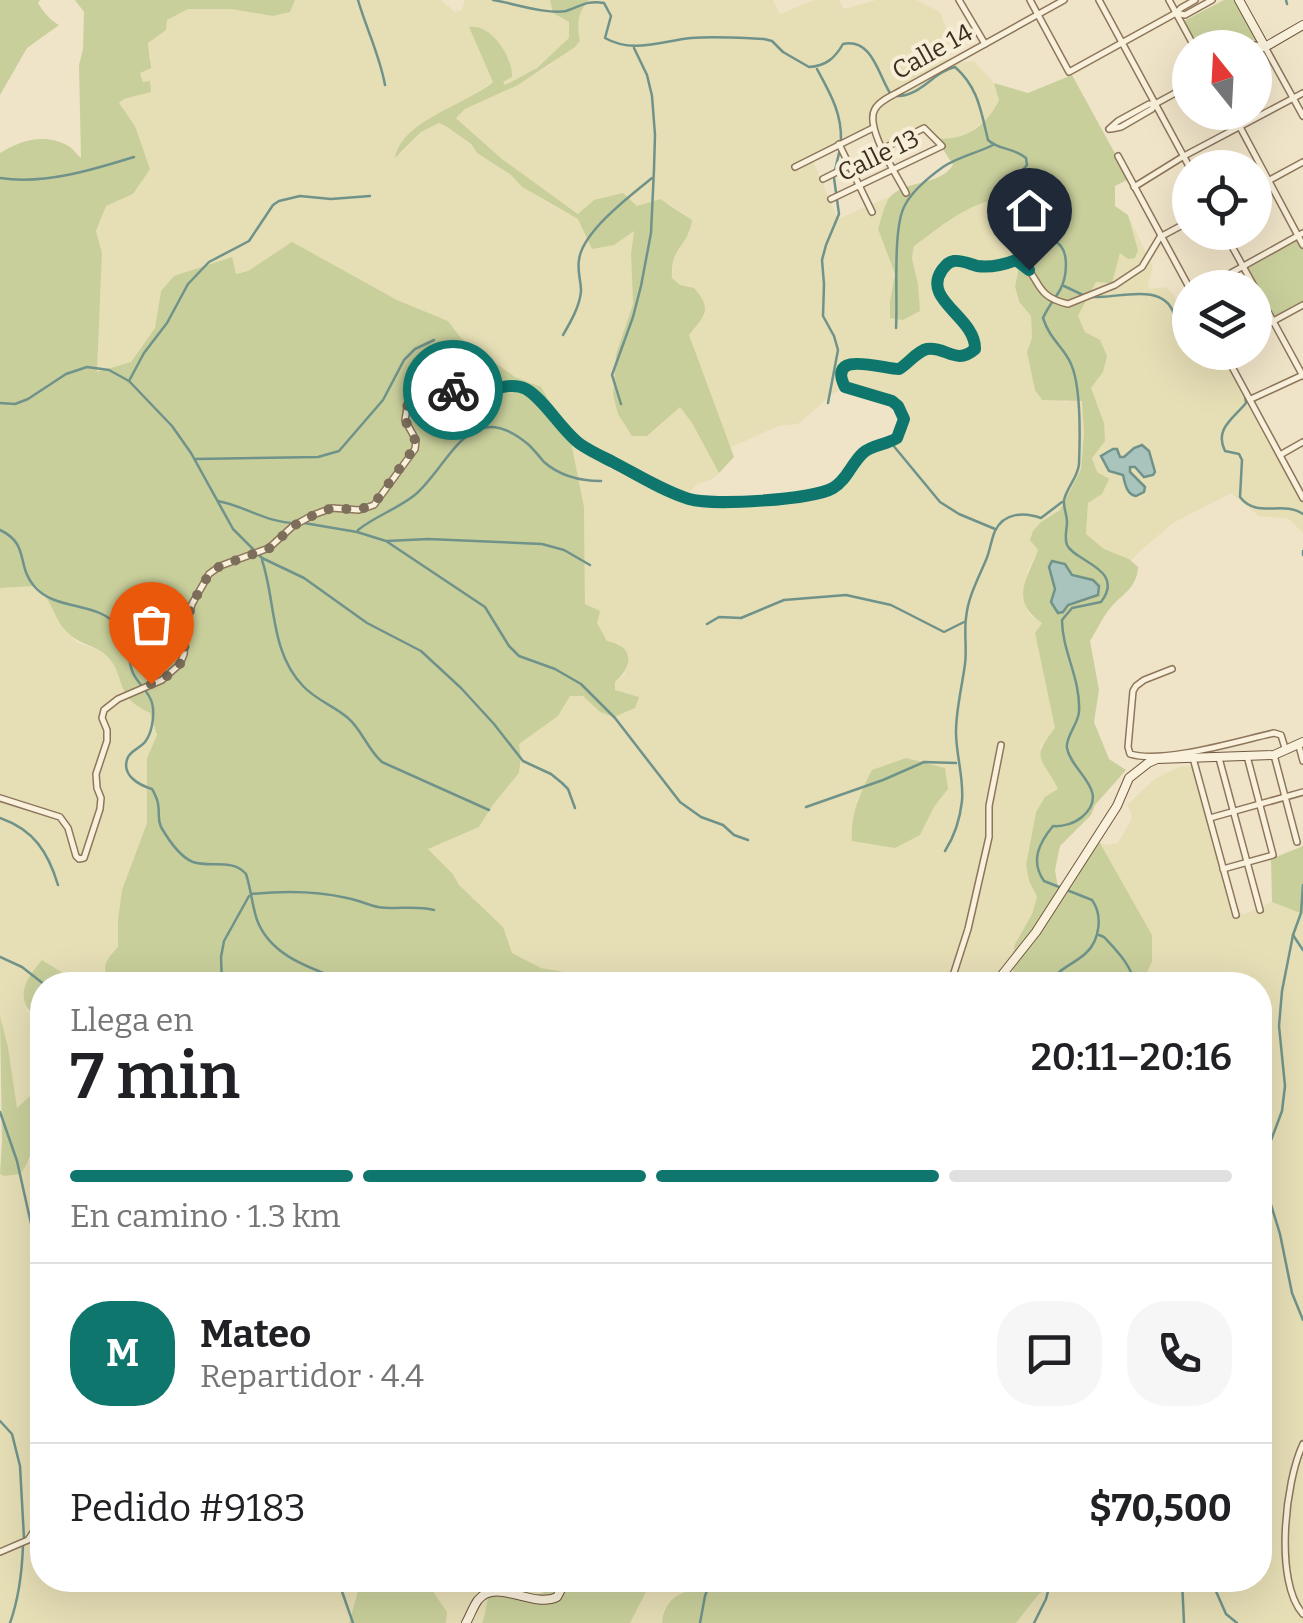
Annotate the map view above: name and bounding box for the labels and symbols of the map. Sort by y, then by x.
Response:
street label: Calle 14 [887,17,978,86]
north arrow [1172,30,1272,130]
street label: Calle 13 [833,123,924,188]
pin [987,168,1072,271]
courier [403,340,503,440]
pin [109,582,194,685]

